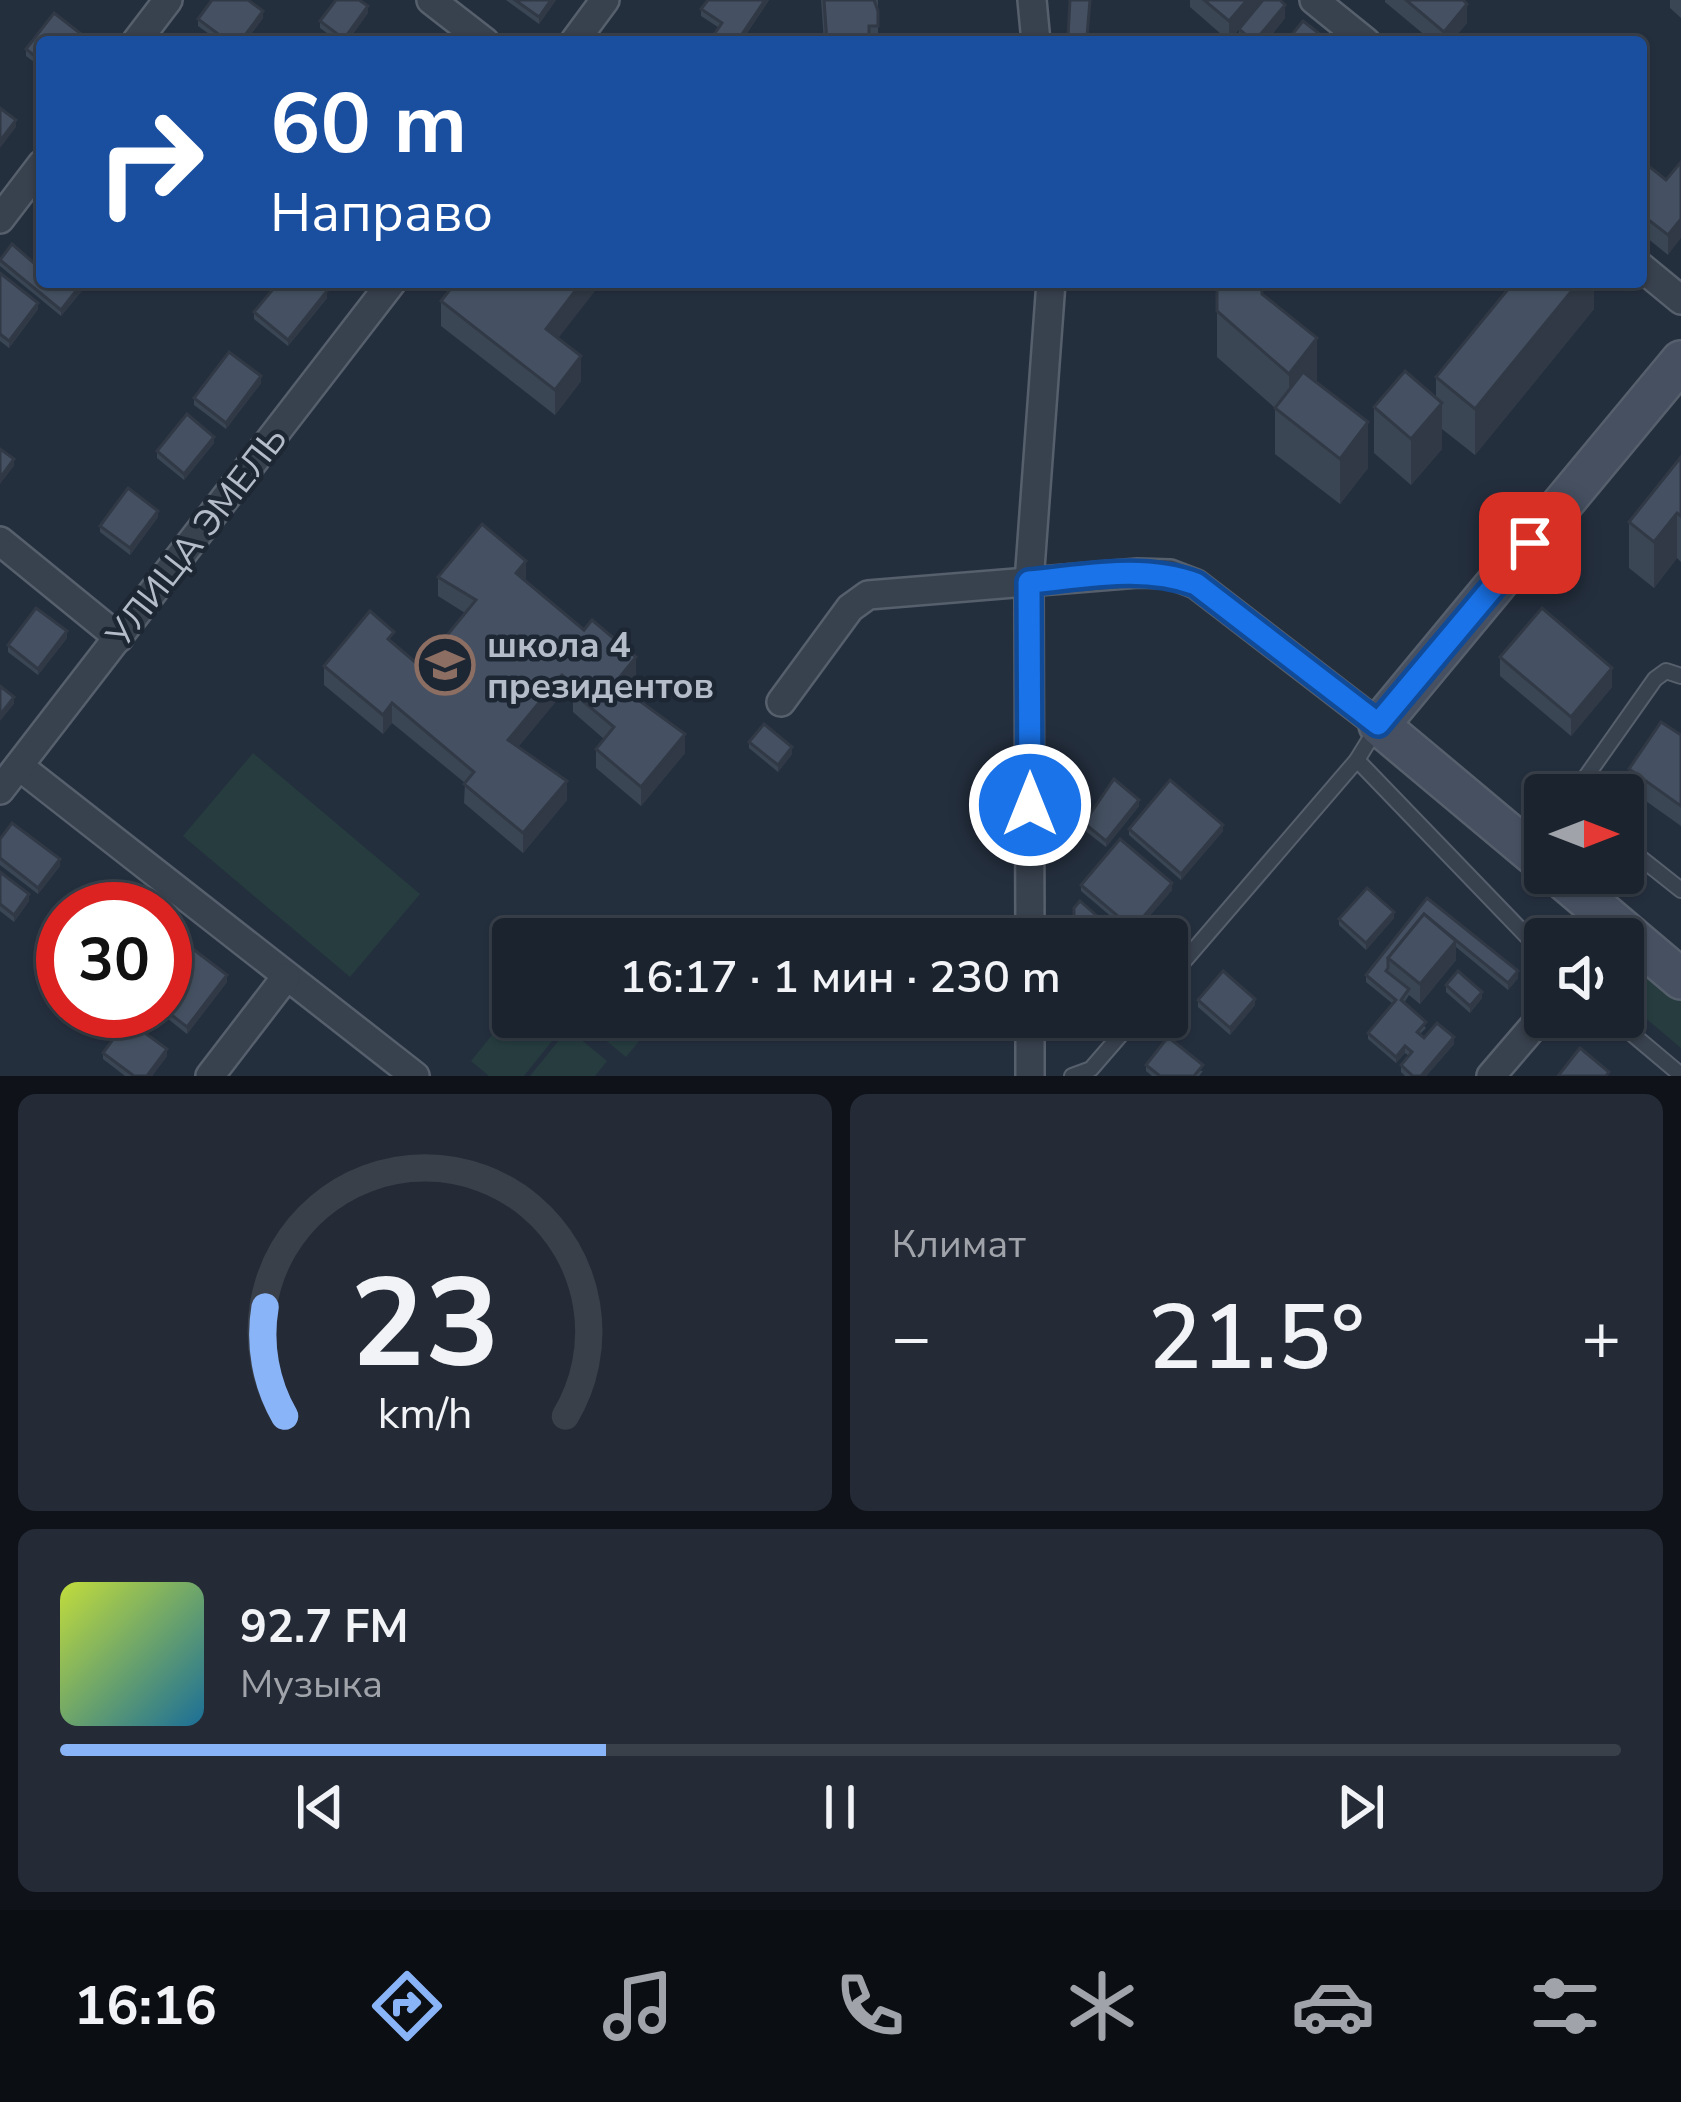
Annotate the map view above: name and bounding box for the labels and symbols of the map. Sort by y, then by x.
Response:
street label: УЛИЦА ЭМЕЛЬ [95,417,299,658]
pin [1479,492,1581,594]
place label: школа 4 президентов [487,621,714,711]
school or university icon: школа 4 президентов [414,634,476,696]
position arrow [967,742,1093,868]
north arrow [1524,774,1644,894]
speed limit sign: 30 [36,882,192,1038]

